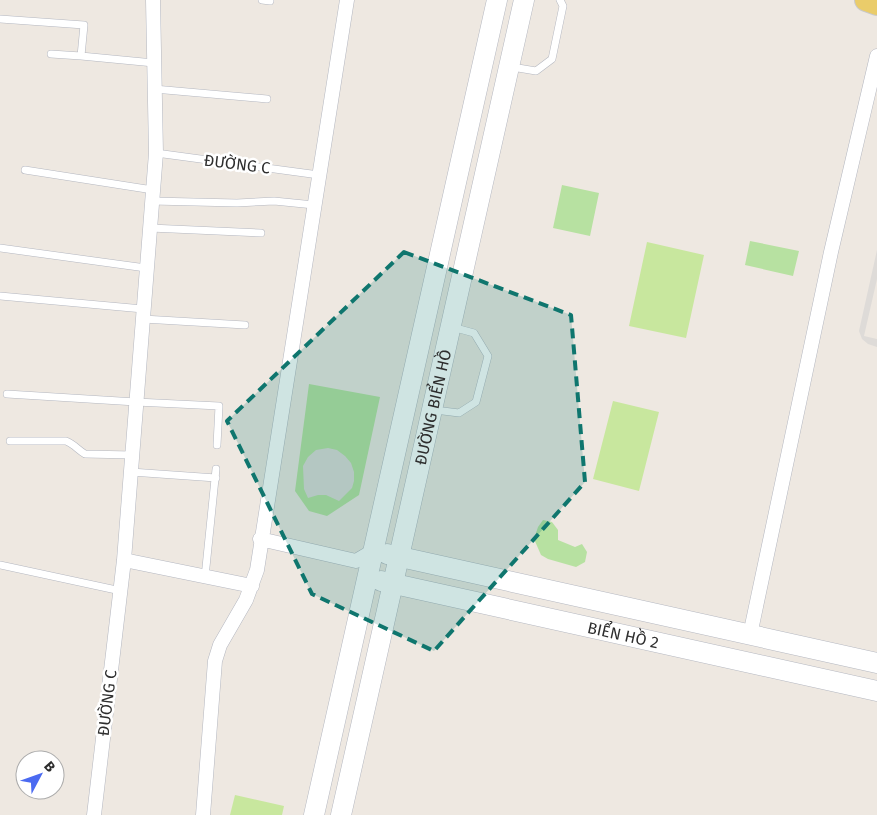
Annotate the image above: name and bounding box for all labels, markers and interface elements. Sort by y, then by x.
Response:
street label: ĐƯỜNG C [203,150,271,177]
street label: ĐƯỜNG BIỂN HỒ [410,347,455,467]
street label: BIỂN HỒ 2 [586,618,661,652]
street label: ĐƯỜNG C [93,669,120,737]
north arrow [15,750,65,800]
text: B [40,758,59,776]

